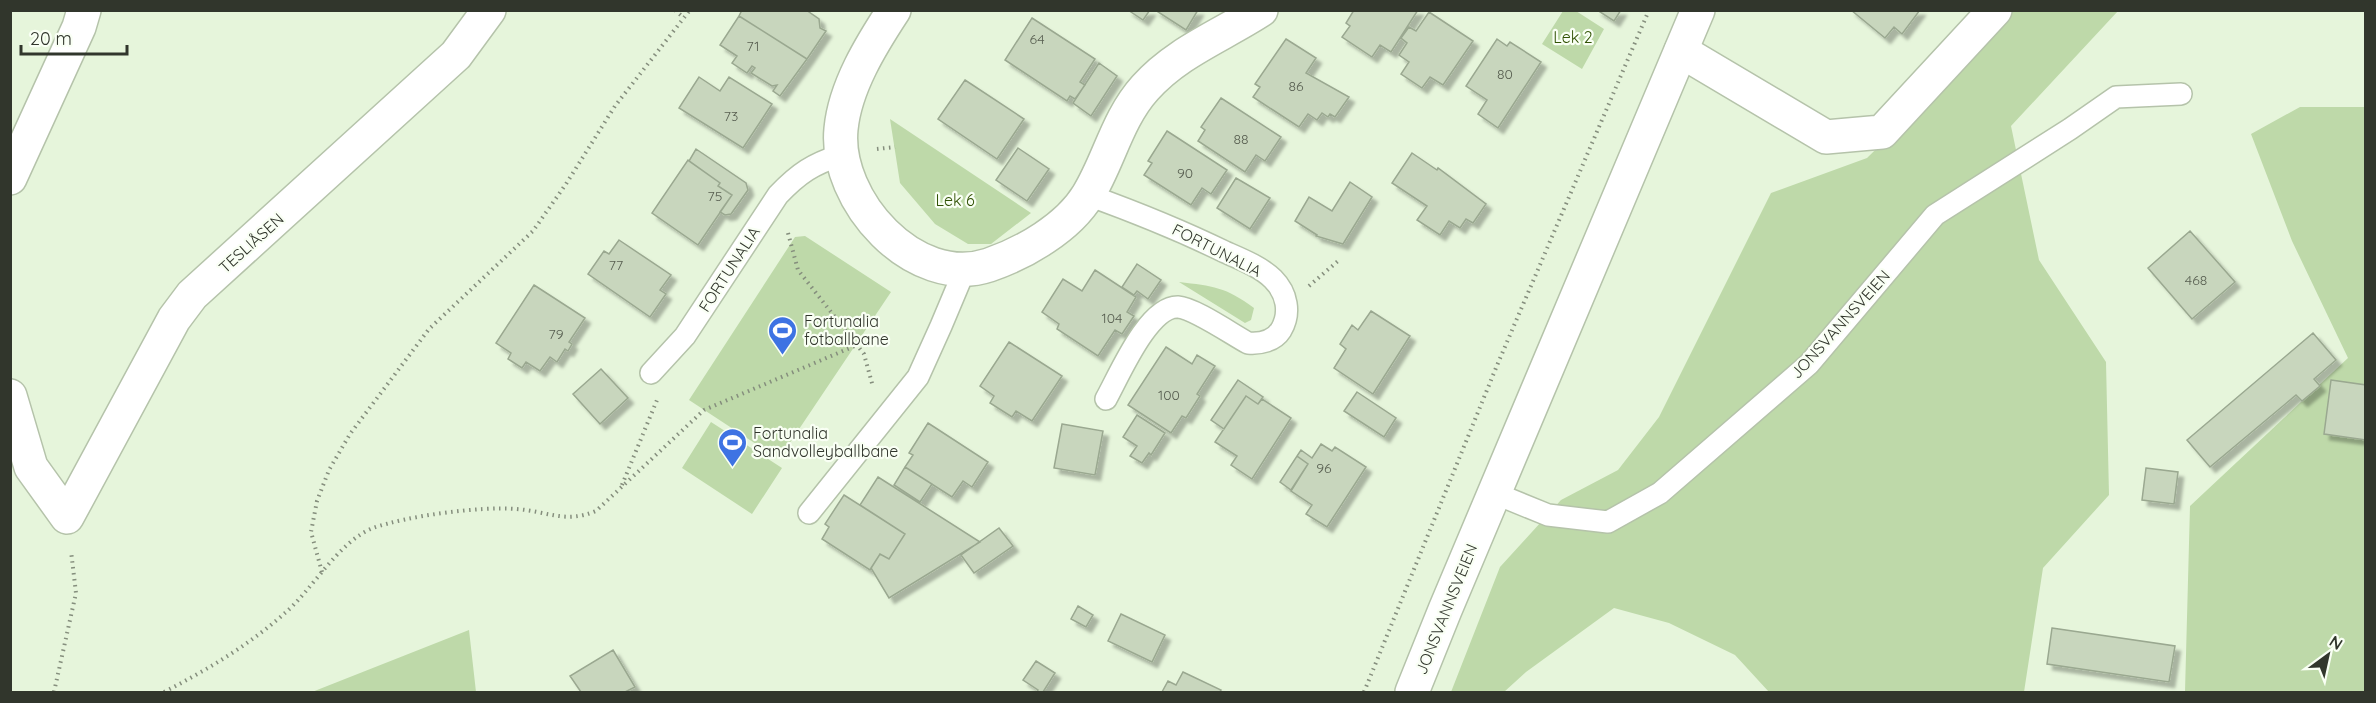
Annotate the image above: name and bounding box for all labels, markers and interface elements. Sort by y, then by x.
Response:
scale bar [21,18,128,56]
text: 20 m [30,27,72,50]
park label: Lek 2 [1553,27,1593,47]
house number: 64 [1029,30,1045,48]
house number: 71 [746,37,760,55]
house number: 80 [1497,65,1513,83]
house number: 86 [1288,77,1304,95]
house number: 73 [724,107,738,125]
house number: 88 [1233,130,1249,148]
house number: 90 [1177,164,1193,182]
house number: 75 [708,187,722,205]
park label: Lek 6 [935,190,975,210]
street label: TESLIÅSEN [214,209,288,277]
street label: FORTUNALIA [1169,219,1265,281]
street label: FORTUNALIA [694,223,764,315]
house number: 77 [609,256,623,274]
street label: JONSVANNSVEIEN [1786,266,1894,382]
house number: 468 [2185,271,2207,289]
house number: 104 [1102,309,1122,327]
place label: Fortunalia fotballbane [804,311,889,349]
sports icon: Fortunalia fotballbane [767,314,799,356]
house number: 79 [549,325,564,343]
house number: 100 [1158,386,1180,404]
place label: Fortunalia Sandvolleyballbane [753,423,898,461]
sports icon: Fortunalia Sandvolleyballbane [716,426,748,468]
house number: 96 [1316,459,1332,477]
street label: JONSVANNSVEIEN [1411,541,1481,677]
north arrow [2298,625,2358,685]
text: N [2326,631,2347,654]

